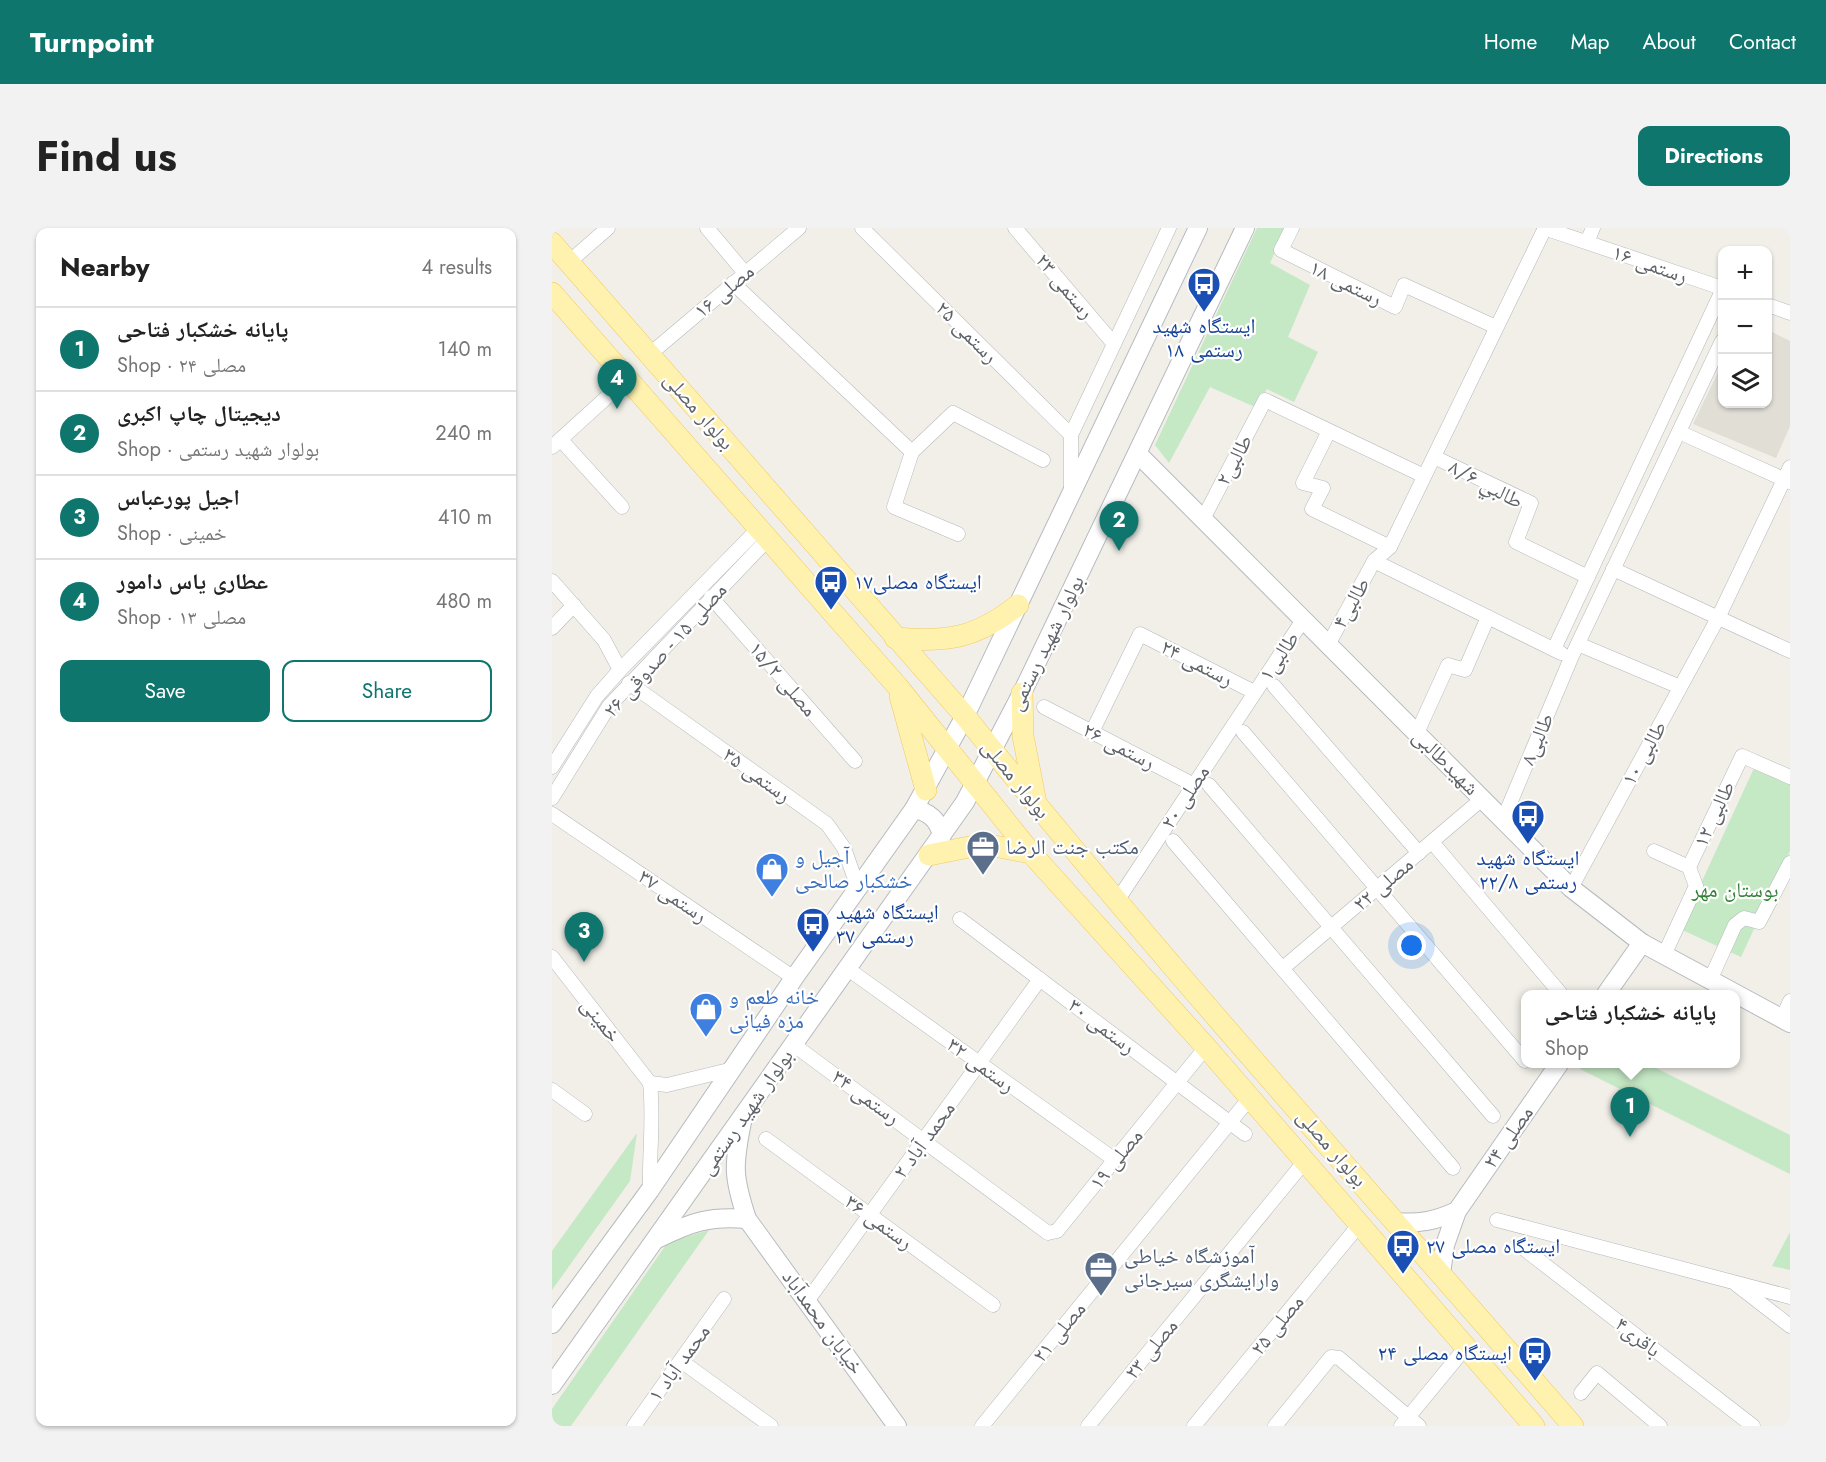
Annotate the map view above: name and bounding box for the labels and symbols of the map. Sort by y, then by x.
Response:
street label: رستمی ۱۶ [1608,237,1692,291]
street label: رستمی ۲۳ [1029,247,1101,325]
street label: رستمی ۱۸ [1304,252,1388,314]
street label: مصلی ۱۶ [687,257,761,325]
bus stop icon: ایستگاه شهید رستمی ۱۸ [1186,266,1222,313]
street label: رستمی ۲۵ [929,294,1005,370]
place label: ایستگاه شهید رستمی ۱۸ [1153,311,1255,365]
pin: 4 [598,360,636,409]
street label: بولوار مصلی [657,365,741,457]
street label: طالبی۲ [1208,429,1260,491]
street label: طالبي ۸/۶ [1443,452,1528,517]
pin: 2 [1100,502,1138,551]
bus stop icon: ایستگاه مصلی۱۷ [813,564,849,611]
place label: ایستگاه مصلی۱۷ [854,567,982,597]
street label: بولوار شهید رستمی [1000,570,1092,716]
street label: طالبی۴ [1325,572,1377,634]
street label: مصلی ۱۵ - صدوقی ۲۶ [596,576,734,724]
street label: طالبی۱ [1252,625,1306,687]
street label: رستمی ۲۴ [1156,632,1238,694]
street label: مصلی ۱۵/۲ [742,635,824,723]
street label: طالبی۸ [1513,708,1561,770]
street label: رستمی ۲۶ [1078,715,1160,777]
street label: طالبی ۱۰ [1614,715,1674,791]
street label: شهیدطالبی [1406,722,1486,802]
street label: بولوار مصلی [975,733,1057,825]
street label: رستمی ۳۵ [717,740,797,810]
street label: مصلی ۲۰ [1153,759,1217,835]
street label: طالبی ۱۲ [1686,776,1742,852]
bus stop icon: ایستگاه شهید رستمی ۲۲/۸ [1510,798,1546,845]
office icon: مكتب جنت الرضا [965,829,1001,876]
place label: مكتب جنت الرضا [1006,832,1139,862]
place label: آجیل و خشکبار صالحی [795,842,912,896]
place label: ایستگاه شهید رستمی ۲۲/۸ [1477,843,1579,897]
street label: مصلی ۲۲ [1346,850,1420,918]
shop icon: آجیل و خشکبار صالحی [754,851,790,898]
street label: رستمی ۳۷ [632,862,714,930]
park label: بوستان مهر [1691,875,1778,905]
place label: ایستگاه شهید رستمی ۳۷ [836,897,939,951]
bus stop icon: ایستگاه شهید رستمی ۳۷ [795,906,831,953]
pin: 3 [564,912,603,962]
your location [1397,931,1426,960]
place label: خانه طعم و مزه فیانی [729,982,819,1036]
street label: خمینی [574,991,628,1049]
shop icon: خانه طعم و مزه فیانی [688,991,724,1038]
street label: رستمی ۳۰ [1062,991,1142,1061]
street label: رستمی ۳۲ [941,1030,1021,1100]
street label: بولوار شهید رستمی [691,1043,801,1181]
street label: رستمی ۳۴ [826,1062,906,1132]
pin: 1 [1610,1088,1650,1137]
street label: محمد آباد ۲ [886,1095,962,1185]
street label: مصلی ۲۴ [1475,1099,1541,1175]
street label: بولوار مصلی [1290,1102,1374,1194]
street label: مصلی ۱۹ [1082,1122,1150,1196]
street label: رستمی ۳۶ [839,1187,919,1257]
bus stop icon: ایستگاه مصلی ۲۷ [1385,1228,1421,1275]
place label: ایستگاه مصلی ۲۷ [1426,1231,1560,1261]
place label: آموزشگاه خیاطی وارایشگری سیرجانی [1124,1241,1279,1295]
office icon: آموزشگاه خیاطی وارایشگری سیرجانی [1083,1250,1119,1297]
street label: خیابان محمدآباد [775,1263,871,1381]
street label: مصلی ۲۵ [1243,1288,1311,1362]
street label: مصلی ۲۱ [1025,1295,1093,1369]
street label: باقری۴ [1609,1310,1667,1364]
street label: مصلی ۲۳ [1117,1312,1185,1386]
street label: محمد آباد ۱ [641,1318,717,1408]
bus stop icon: ایستگاه مصلی ۲۴ [1517,1335,1553,1382]
place label: ایستگاه مصلی ۲۴ [1378,1338,1512,1368]

